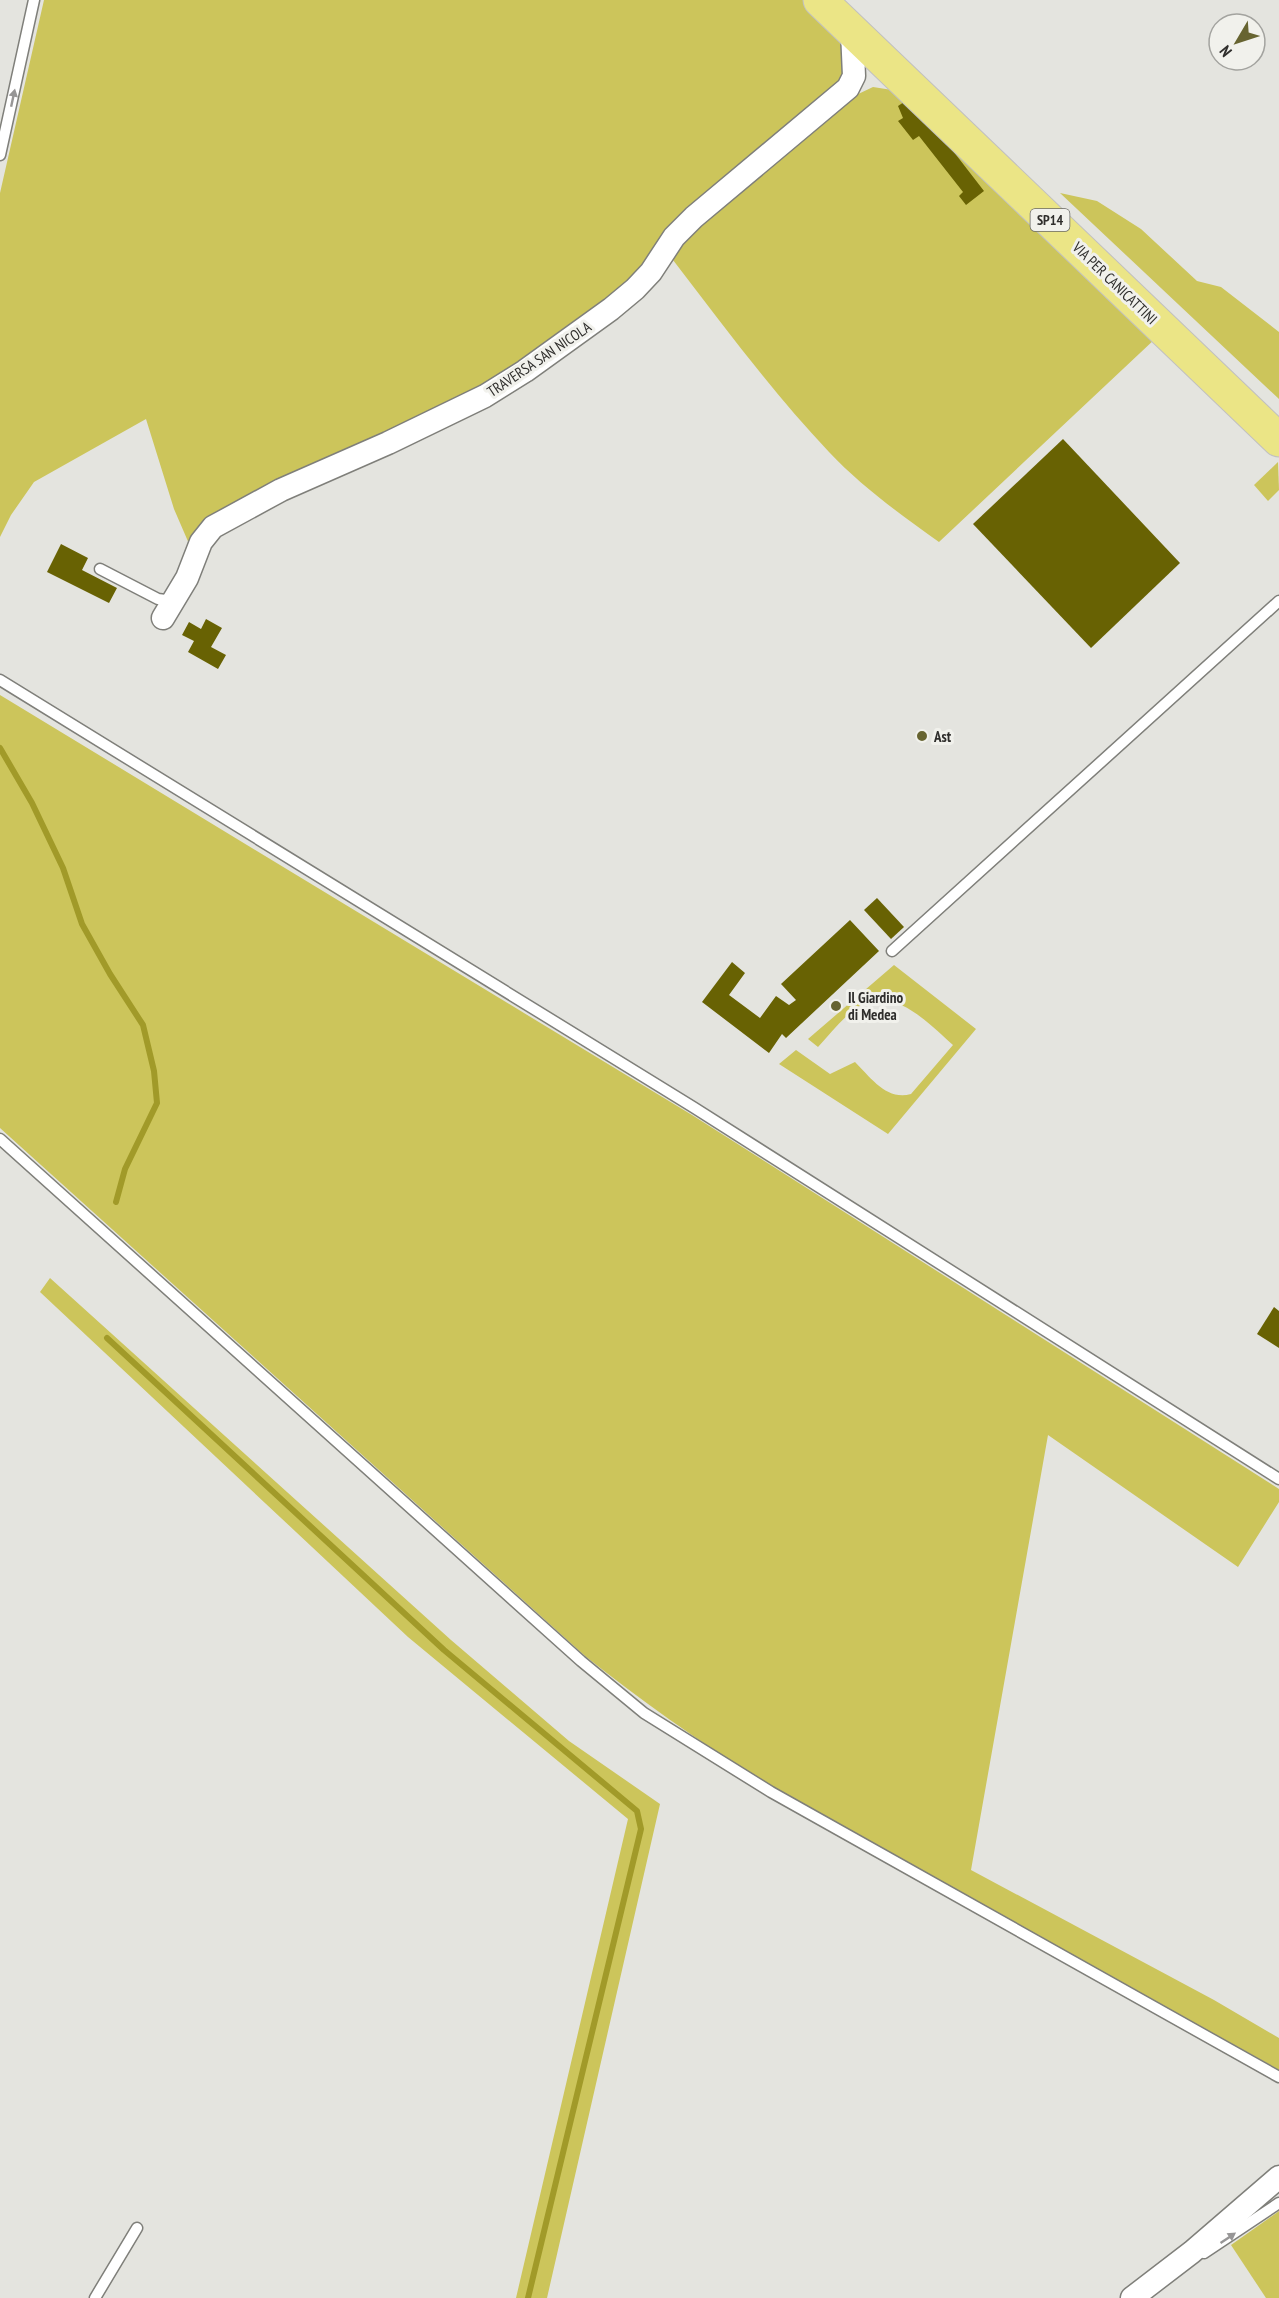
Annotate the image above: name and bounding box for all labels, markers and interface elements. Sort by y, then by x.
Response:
north arrow [1207,12,1267,72]
text: N [1215,42,1236,61]
one-way arrow [8,89,18,108]
road number: SP14 [1030,209,1070,231]
street label: VIA PER CANICATTINI [1068,237,1161,328]
street label: TRAVERSA SAN NICOLA [483,317,595,401]
place label: Ast [933,727,952,746]
marker: Ast [915,729,929,743]
place label: Il Giardino di Medea [848,988,903,1024]
marker: Il Giardino di Medea [829,999,843,1013]
one-way arrow [1220,2233,1236,2244]

